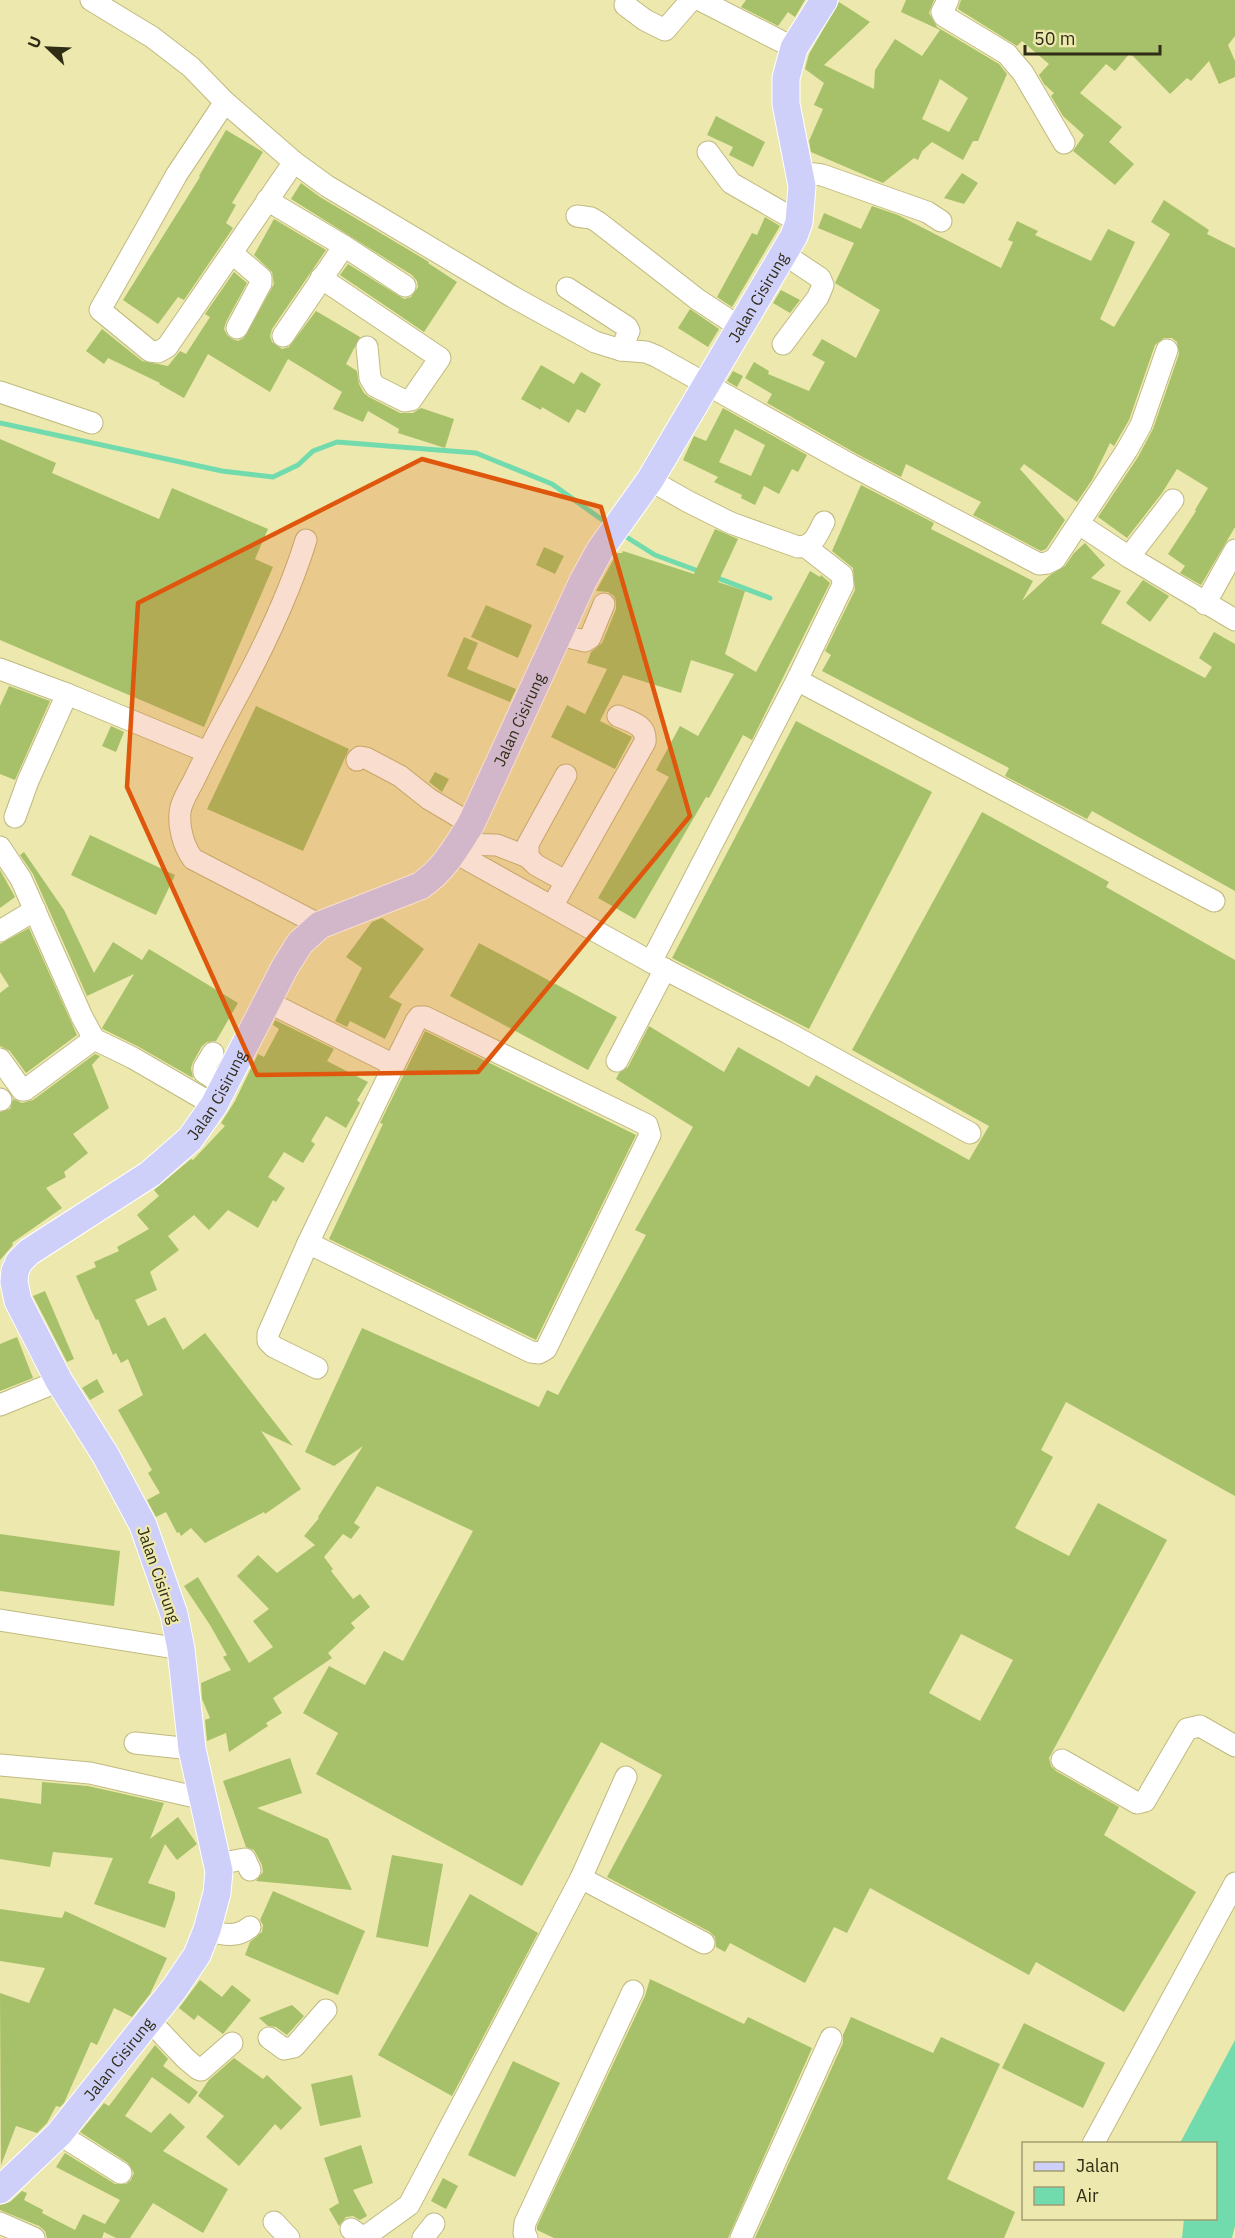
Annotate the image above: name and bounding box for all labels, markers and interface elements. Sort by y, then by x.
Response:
north arrow [18,18,78,78]
scale bar [1025,18,1160,56]
text: 50 m [1034,27,1076,50]
text: U [23,33,46,51]
street label: Jalan Cisirung [724,248,792,346]
street label: Jalan Cisirung [489,669,550,769]
street label: Jalan Cisirung [182,1046,251,1144]
street label: Jalan Cisirung [133,1524,185,1626]
street label: Jalan Cisirung [79,2013,158,2105]
legend [1022,2142,1217,2220]
text: Jalan [1076,2154,1120,2177]
text: Air [1076,2184,1099,2207]

